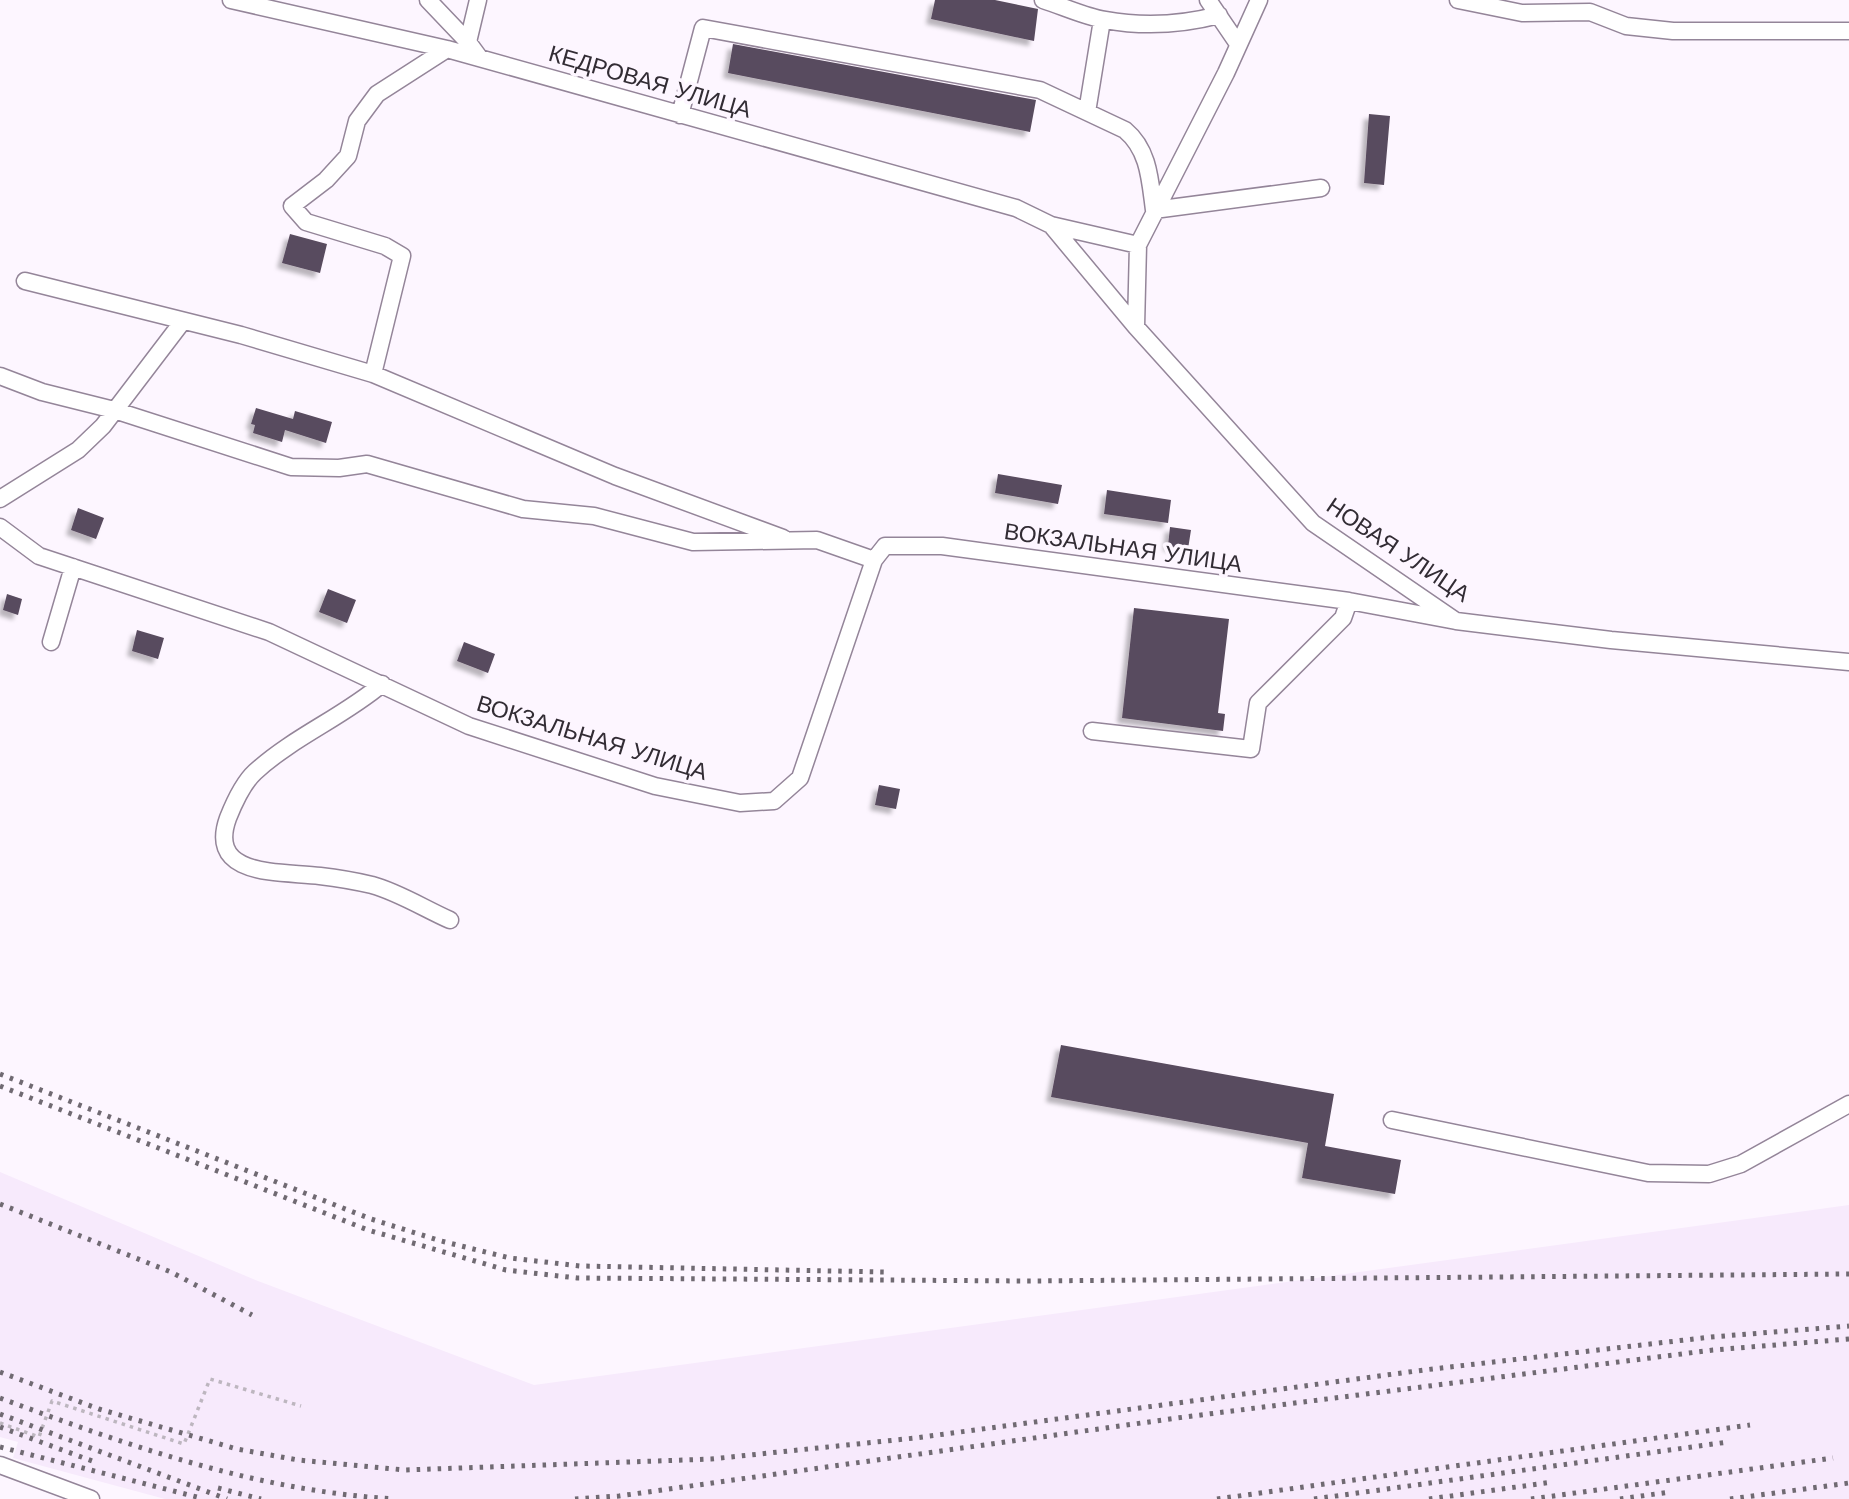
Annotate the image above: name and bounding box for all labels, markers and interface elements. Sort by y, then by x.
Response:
street label: КЕДРОВАЯ УЛИЦА [546,40,755,124]
street label: НОВАЯ УЛИЦА [1321,492,1475,608]
street label: ВОКЗАЛЬНАЯ УЛИЦА [1002,518,1244,578]
street label: ВОКЗАЛЬНАЯ УЛИЦА [473,690,711,786]

